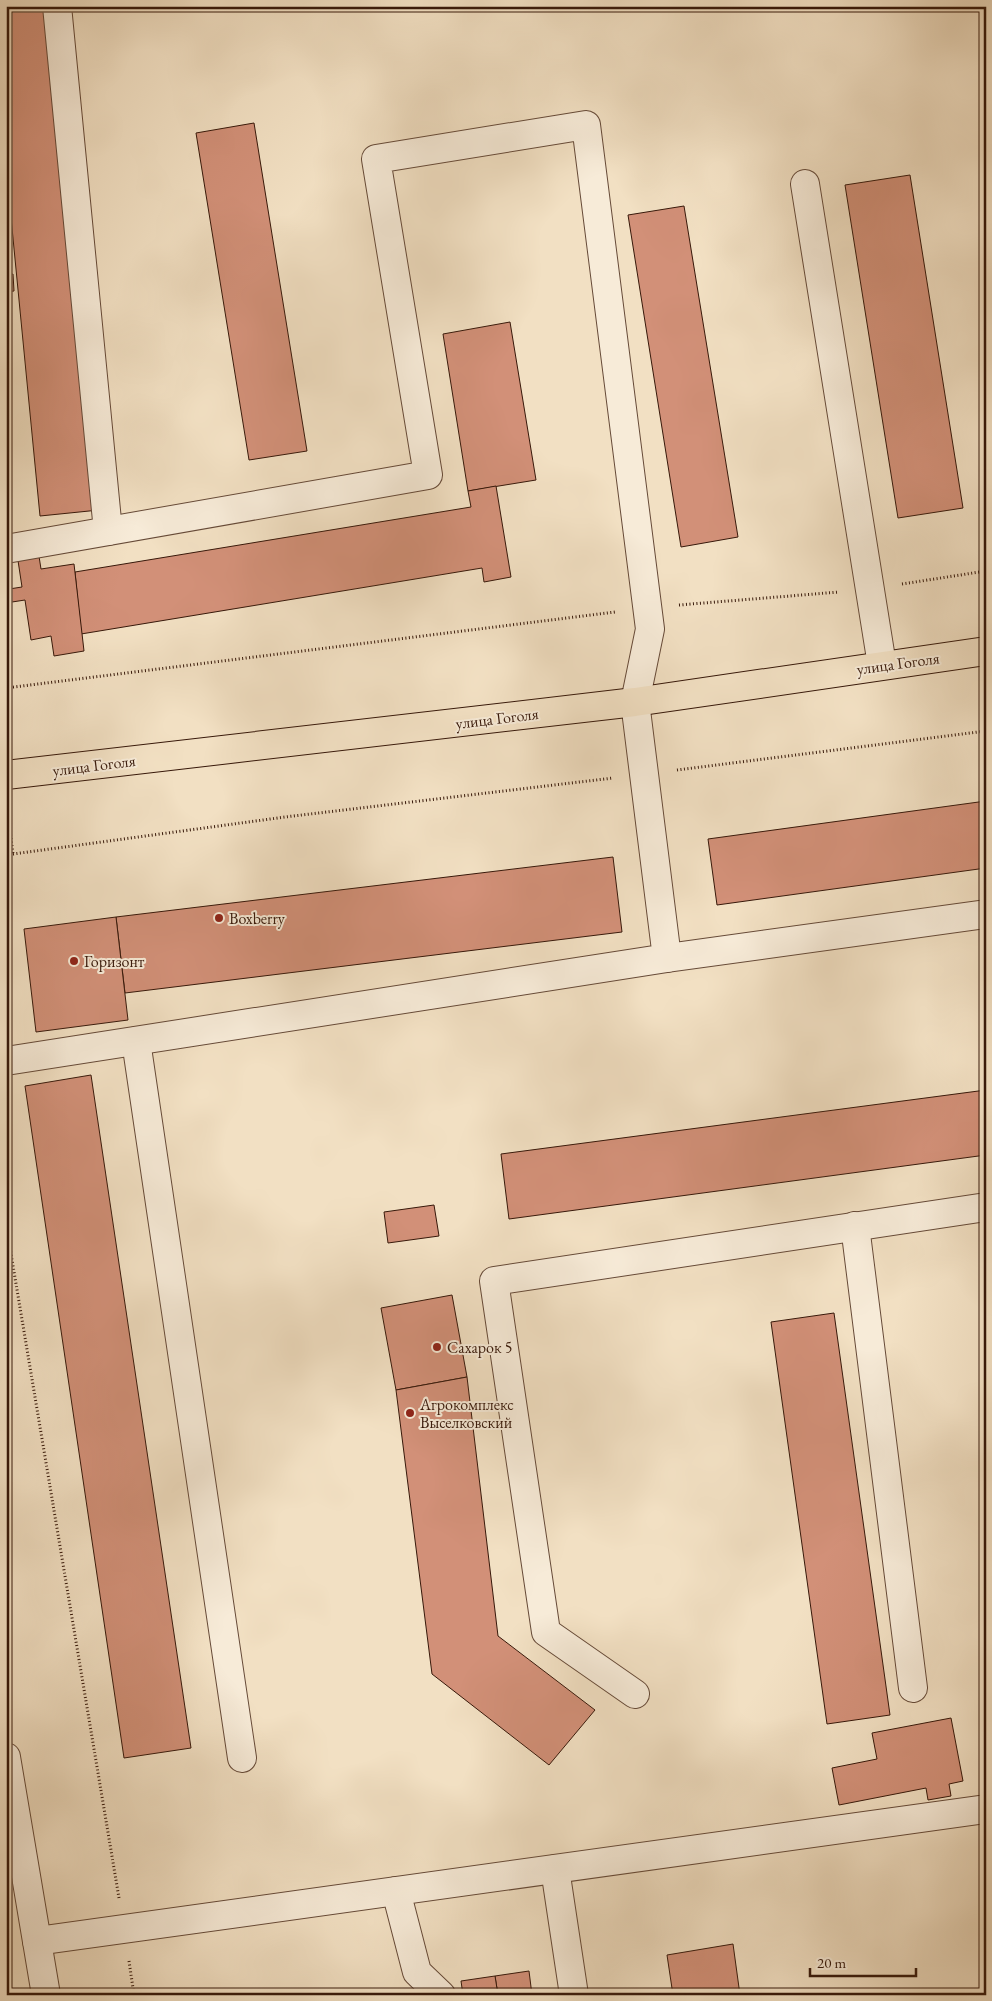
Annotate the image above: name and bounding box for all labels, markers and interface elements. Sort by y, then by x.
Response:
street label: улица Гоголя [855,647,941,680]
street label: улица Гоголя [454,703,540,734]
street label: улица Гоголя [51,750,137,781]
place label: Boxberry [229,908,286,929]
marker: Boxberry [213,912,225,924]
place label: Горизонт [84,951,145,972]
marker: Горизонт [68,955,80,967]
place label: Сахарок 5 [447,1337,513,1358]
marker: Сахарок 5 [431,1341,443,1353]
place label: Агрокомплекс Выселковский [419,1394,514,1433]
marker: Агрокомплекс Выселковский [404,1407,416,1419]
scale bar [810,1946,916,1978]
text: 20 m [817,1953,846,1972]

